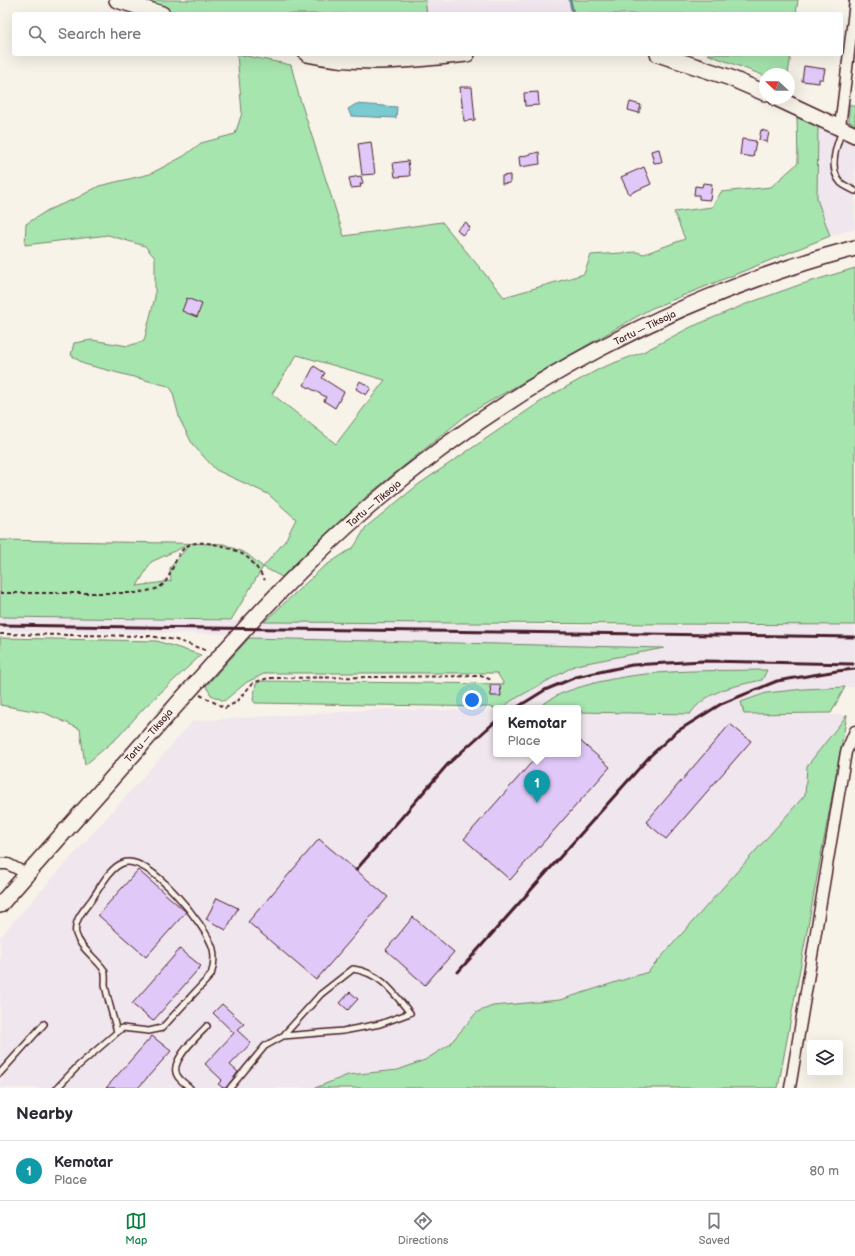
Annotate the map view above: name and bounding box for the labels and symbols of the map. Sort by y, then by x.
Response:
north arrow [759,68,795,104]
street label: Tartu — Tiksoja [612,308,678,348]
street label: Tartu — Tiksoja [344,478,404,530]
your location [462,690,482,710]
street label: Tartu — Tiksoja [122,706,176,765]
pin: 1 [524,770,550,803]

